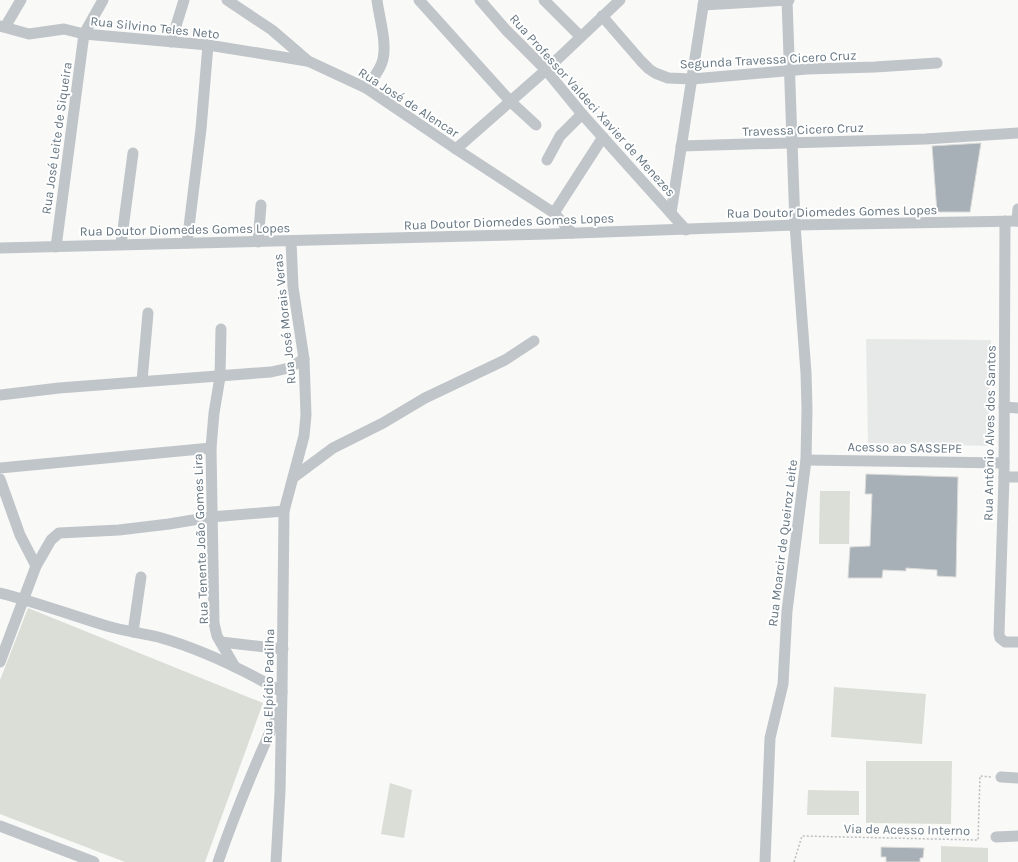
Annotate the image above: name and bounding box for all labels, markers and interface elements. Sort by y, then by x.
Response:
street label: Rua Professor Valdeci Xavier de Menezes [507,11,679,200]
street label: Rua Silvino Teles Neto [90,13,220,42]
street label: Segunda Travessa Cicero Cruz [679,47,857,72]
street label: Rua José Leite de Siqueira [38,61,76,215]
street label: Rua José de Alencar [356,64,462,141]
street label: Travessa Cicero Cruz [742,120,864,139]
street label: Rua Doutor Diomedes Gomes Lopes [727,202,938,221]
street label: Rua Doutor Diomedes Gomes Lopes [403,210,615,233]
street label: Rua Doutor Diomedes Gomes Lopes [80,220,291,239]
street label: Rua José Morais Veras [270,253,299,385]
street label: Rua Antônio Alves dos Santos [980,345,999,521]
street label: Acesso ao SASSEPE [847,439,963,456]
street label: Rua Tenente João Gomes Lira [190,453,211,625]
street label: Rua Moarcir de Queiroz Leite [765,458,800,627]
street label: Rua Elpídio Padilha [260,628,277,744]
street label: Via de Acesso Interno [844,821,970,838]

